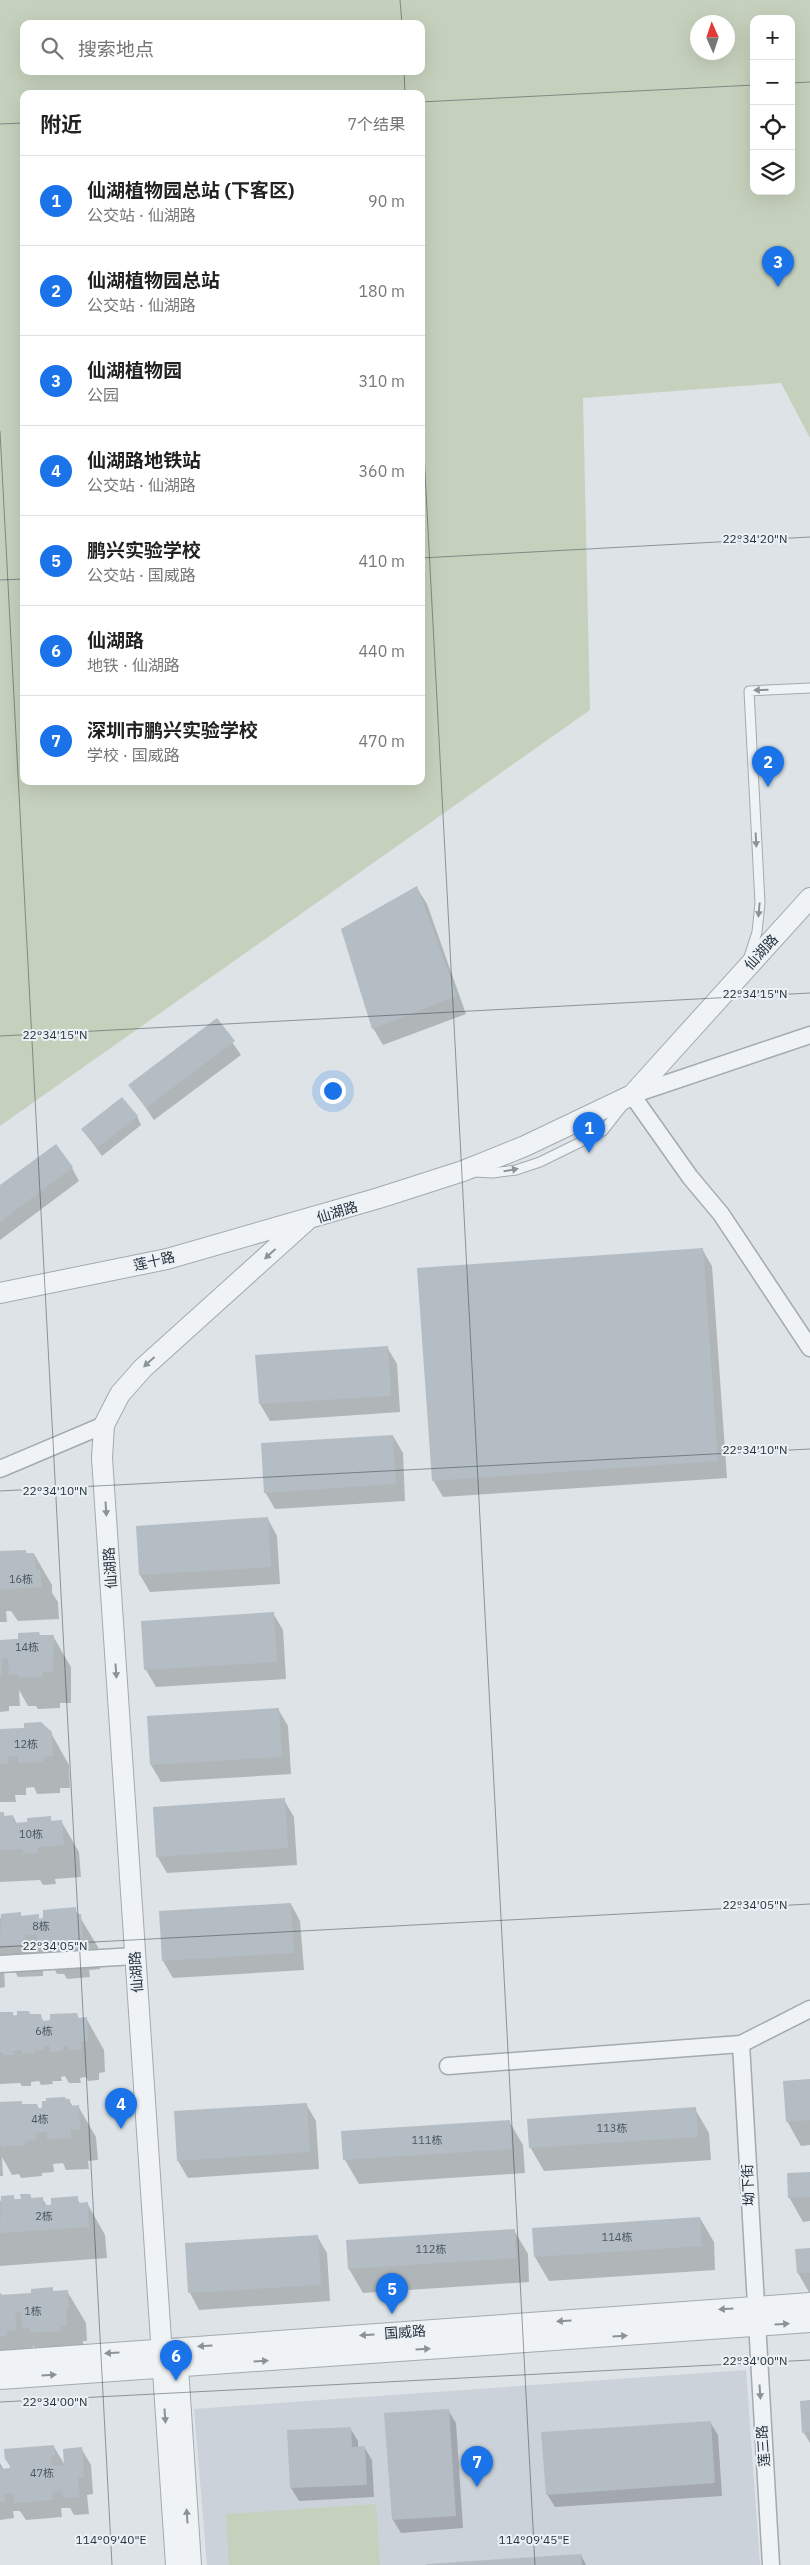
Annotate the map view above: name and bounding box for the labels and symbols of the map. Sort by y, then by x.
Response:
north arrow [690,15,735,60]
pin: 3 [762,246,794,287]
text: 22°34'20"N [722,531,788,546]
one-way arrow [753,687,769,695]
pin: 2 [752,746,784,787]
one-way arrow [753,833,761,849]
one-way arrow [755,902,763,918]
street label: 仙湖路 [740,930,782,974]
text: 22°34'15"N [722,986,788,1001]
text: 22°34'15"N [22,1027,88,1042]
your location [320,1078,346,1104]
pin: 1 [573,1112,605,1153]
one-way arrow [504,1166,520,1174]
street label: 仙湖路 [314,1197,360,1227]
street label: 莲十路 [132,1248,176,1274]
one-way arrow [264,1248,277,1259]
one-way arrow [144,1356,156,1368]
text: 22°34'10"N [722,1442,788,1457]
text: 22°34'10"N [22,1483,88,1498]
one-way arrow [102,1501,110,1517]
street label: 仙湖路 [100,1546,120,1590]
house number: 16栋 [9,1572,33,1586]
house number: 14栋 [15,1640,39,1654]
one-way arrow [113,1663,121,1679]
house number: 12栋 [14,1737,38,1751]
house number: 10栋 [19,1827,43,1841]
text: 22°34'05"N [722,1897,788,1912]
house number: 8栋 [32,1919,50,1933]
text: 22°34'05"N [22,1938,88,1953]
street label: 仙湖路 [126,1950,146,1994]
house number: 6栋 [35,2024,53,2038]
pin: 4 [105,2088,137,2129]
house number: 4栋 [31,2112,49,2126]
house number: 113栋 [597,2121,627,2135]
house number: 111栋 [412,2133,442,2147]
street label: 坳下街 [738,2164,758,2206]
house number: 2栋 [35,2209,53,2223]
house number: 114栋 [602,2230,632,2244]
house number: 112栋 [416,2242,446,2256]
pin: 5 [376,2273,408,2314]
house number: 1栋 [24,2304,42,2318]
one-way arrow [718,2306,734,2314]
one-way arrow [556,2317,572,2325]
one-way arrow [775,2320,791,2328]
street label: 国威路 [383,2322,427,2342]
one-way arrow [359,2331,375,2339]
one-way arrow [612,2331,628,2339]
pin: 6 [160,2340,192,2381]
one-way arrow [197,2342,213,2350]
one-way arrow [415,2345,431,2353]
one-way arrow [104,2349,120,2357]
text: 22°34'00"N [722,2353,788,2368]
one-way arrow [253,2356,269,2364]
one-way arrow [41,2371,57,2379]
one-way arrow [757,2385,765,2401]
text: 22°34'00"N [22,2394,88,2409]
one-way arrow [162,2408,170,2424]
street label: 莲三路 [753,2424,773,2468]
pin: 7 [461,2446,493,2487]
house number: 47栋 [30,2466,54,2480]
one-way arrow [183,2508,191,2524]
text: 114°09'40"E [76,2532,146,2547]
text: 114°09'45"E [499,2532,569,2547]

